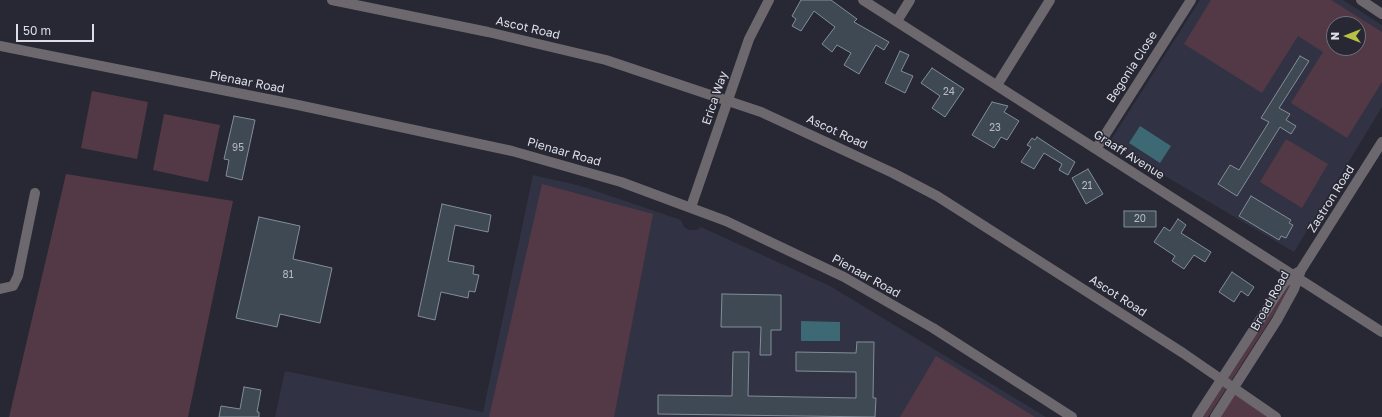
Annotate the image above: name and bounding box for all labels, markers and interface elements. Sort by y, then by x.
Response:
street label: Ascot Road [495,14,561,42]
scale bar [18,16,96,42]
north arrow [1326,16,1366,56]
text: 50 m [23,23,51,38]
street label: Begonia Close [1104,29,1160,105]
text: N [1328,32,1341,40]
street label: Pienaar Road [208,68,286,96]
street label: Erica Way [699,69,731,127]
house number: 24 [943,86,955,98]
street label: Ascot Road [804,112,870,152]
house number: 23 [989,122,1001,134]
street label: Graaff Avenue [1091,127,1167,183]
street label: Pienaar Road [525,135,603,169]
house number: 95 [232,142,244,154]
street label: Zastron Road [1305,163,1357,235]
house number: 21 [1082,180,1092,192]
house number: 20 [1134,213,1146,225]
street label: Pienaar Road [829,251,903,301]
street label: Broad Road [1248,268,1292,334]
house number: 81 [283,269,293,281]
street label: Ascot Road [1087,272,1149,320]

